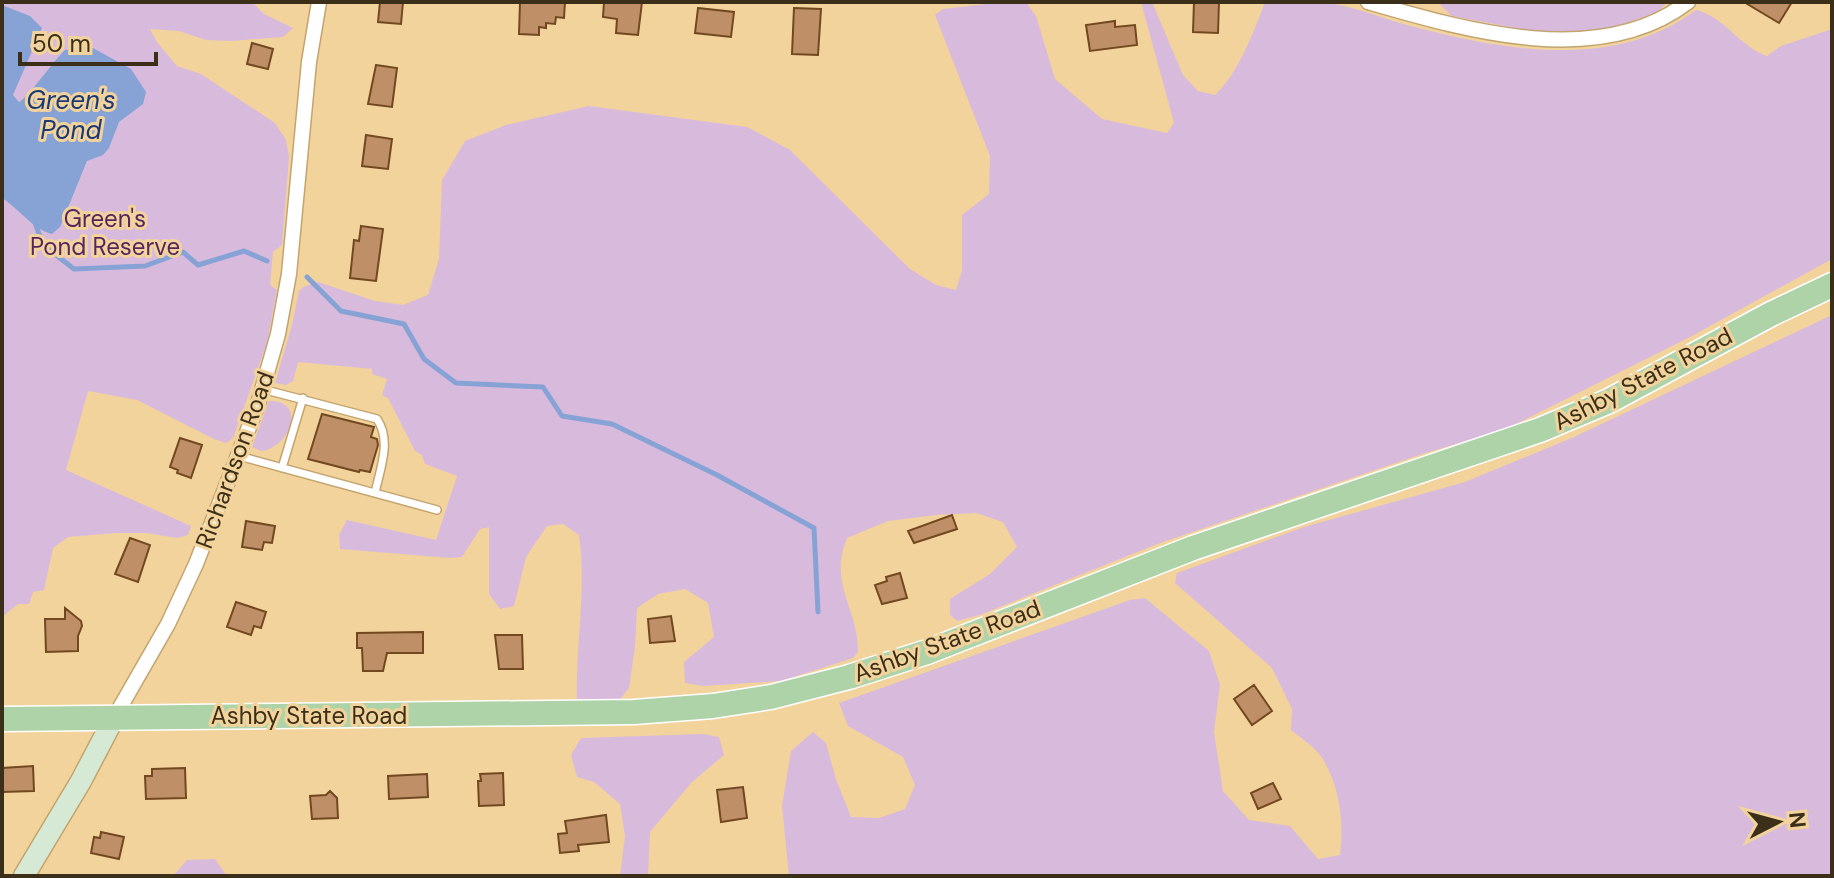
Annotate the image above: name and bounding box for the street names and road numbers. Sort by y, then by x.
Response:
street label: Ashby State Road [1548,320,1737,437]
street label: Richardson Road [188,367,281,553]
street label: Ashby State Road [849,592,1044,689]
street label: Ashby State Road [211,700,407,731]

